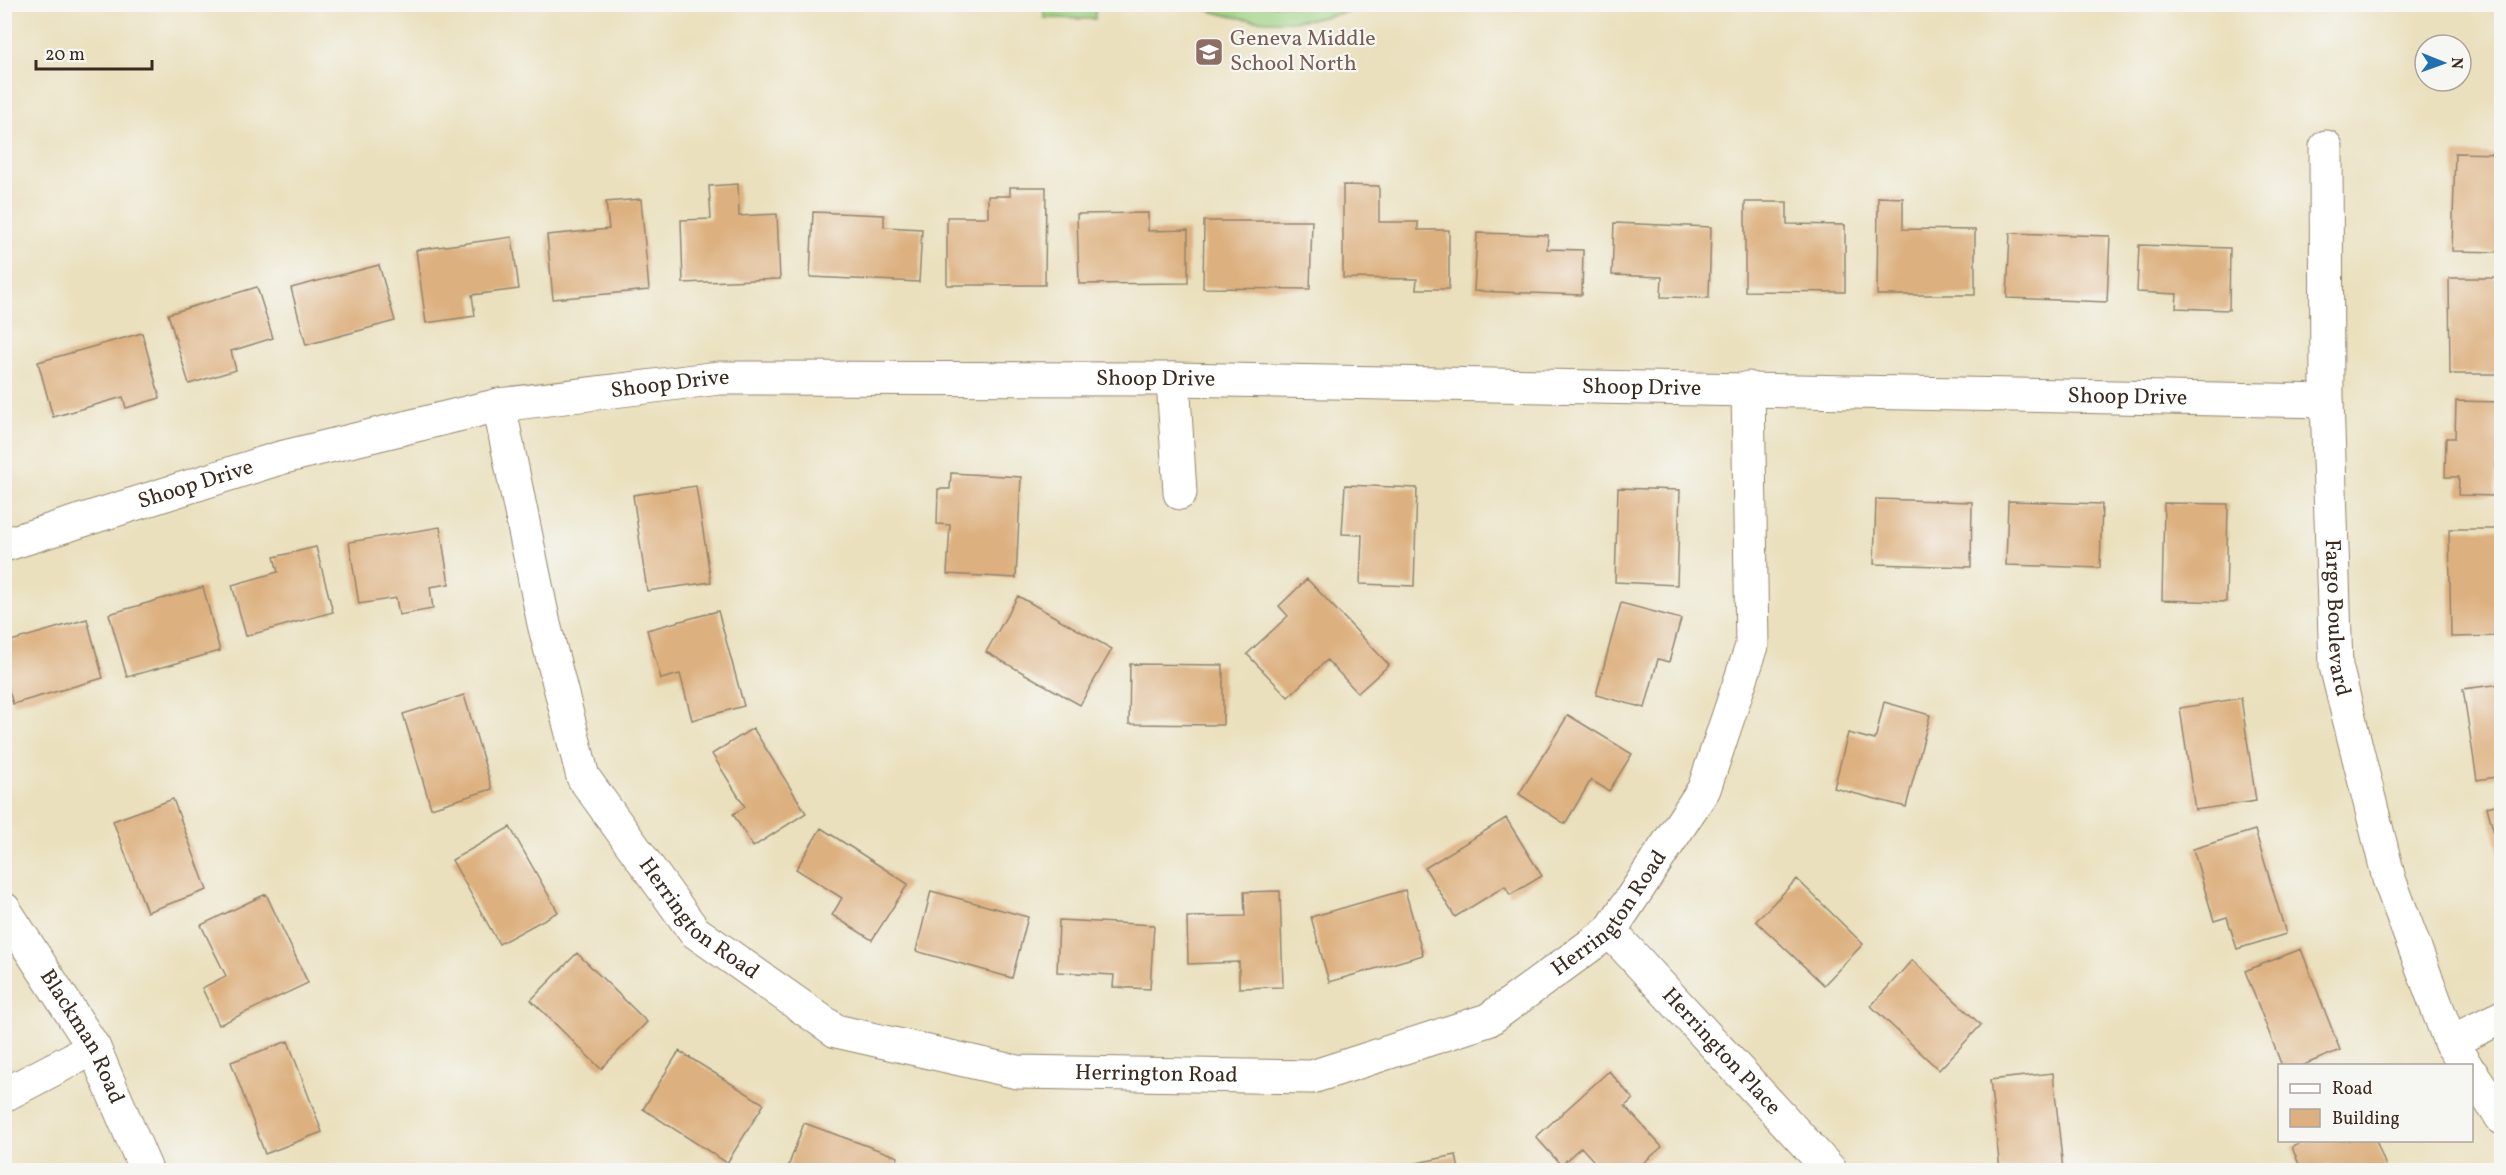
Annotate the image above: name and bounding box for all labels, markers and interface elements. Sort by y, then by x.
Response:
place label: Geneva Middle School North [1230,24,1376,80]
scale bar [36,33,152,71]
north arrow [2413,33,2473,93]
school or university icon: Geneva Middle School North [1193,36,1225,68]
text: 20 m [45,43,85,68]
text: N [2445,57,2467,70]
street label: Shoop Drive [609,362,729,407]
street label: Shoop Drive [1096,363,1216,395]
street label: Shoop Drive [1582,371,1702,405]
street label: Shoop Drive [2067,381,2187,414]
street label: Shoop Drive [134,452,257,517]
street label: Fargo Boulevard [2316,539,2358,700]
street label: Herrington Road [1545,844,1675,984]
street label: Herrington Road [631,852,765,988]
street label: Blackman Road [32,963,132,1109]
street label: Herrington Place [1654,981,1788,1122]
street label: Herrington Road [1075,1057,1238,1091]
legend [2278,1064,2473,1142]
text: Road [2332,1077,2373,1102]
text: Building [2332,1107,2400,1132]

